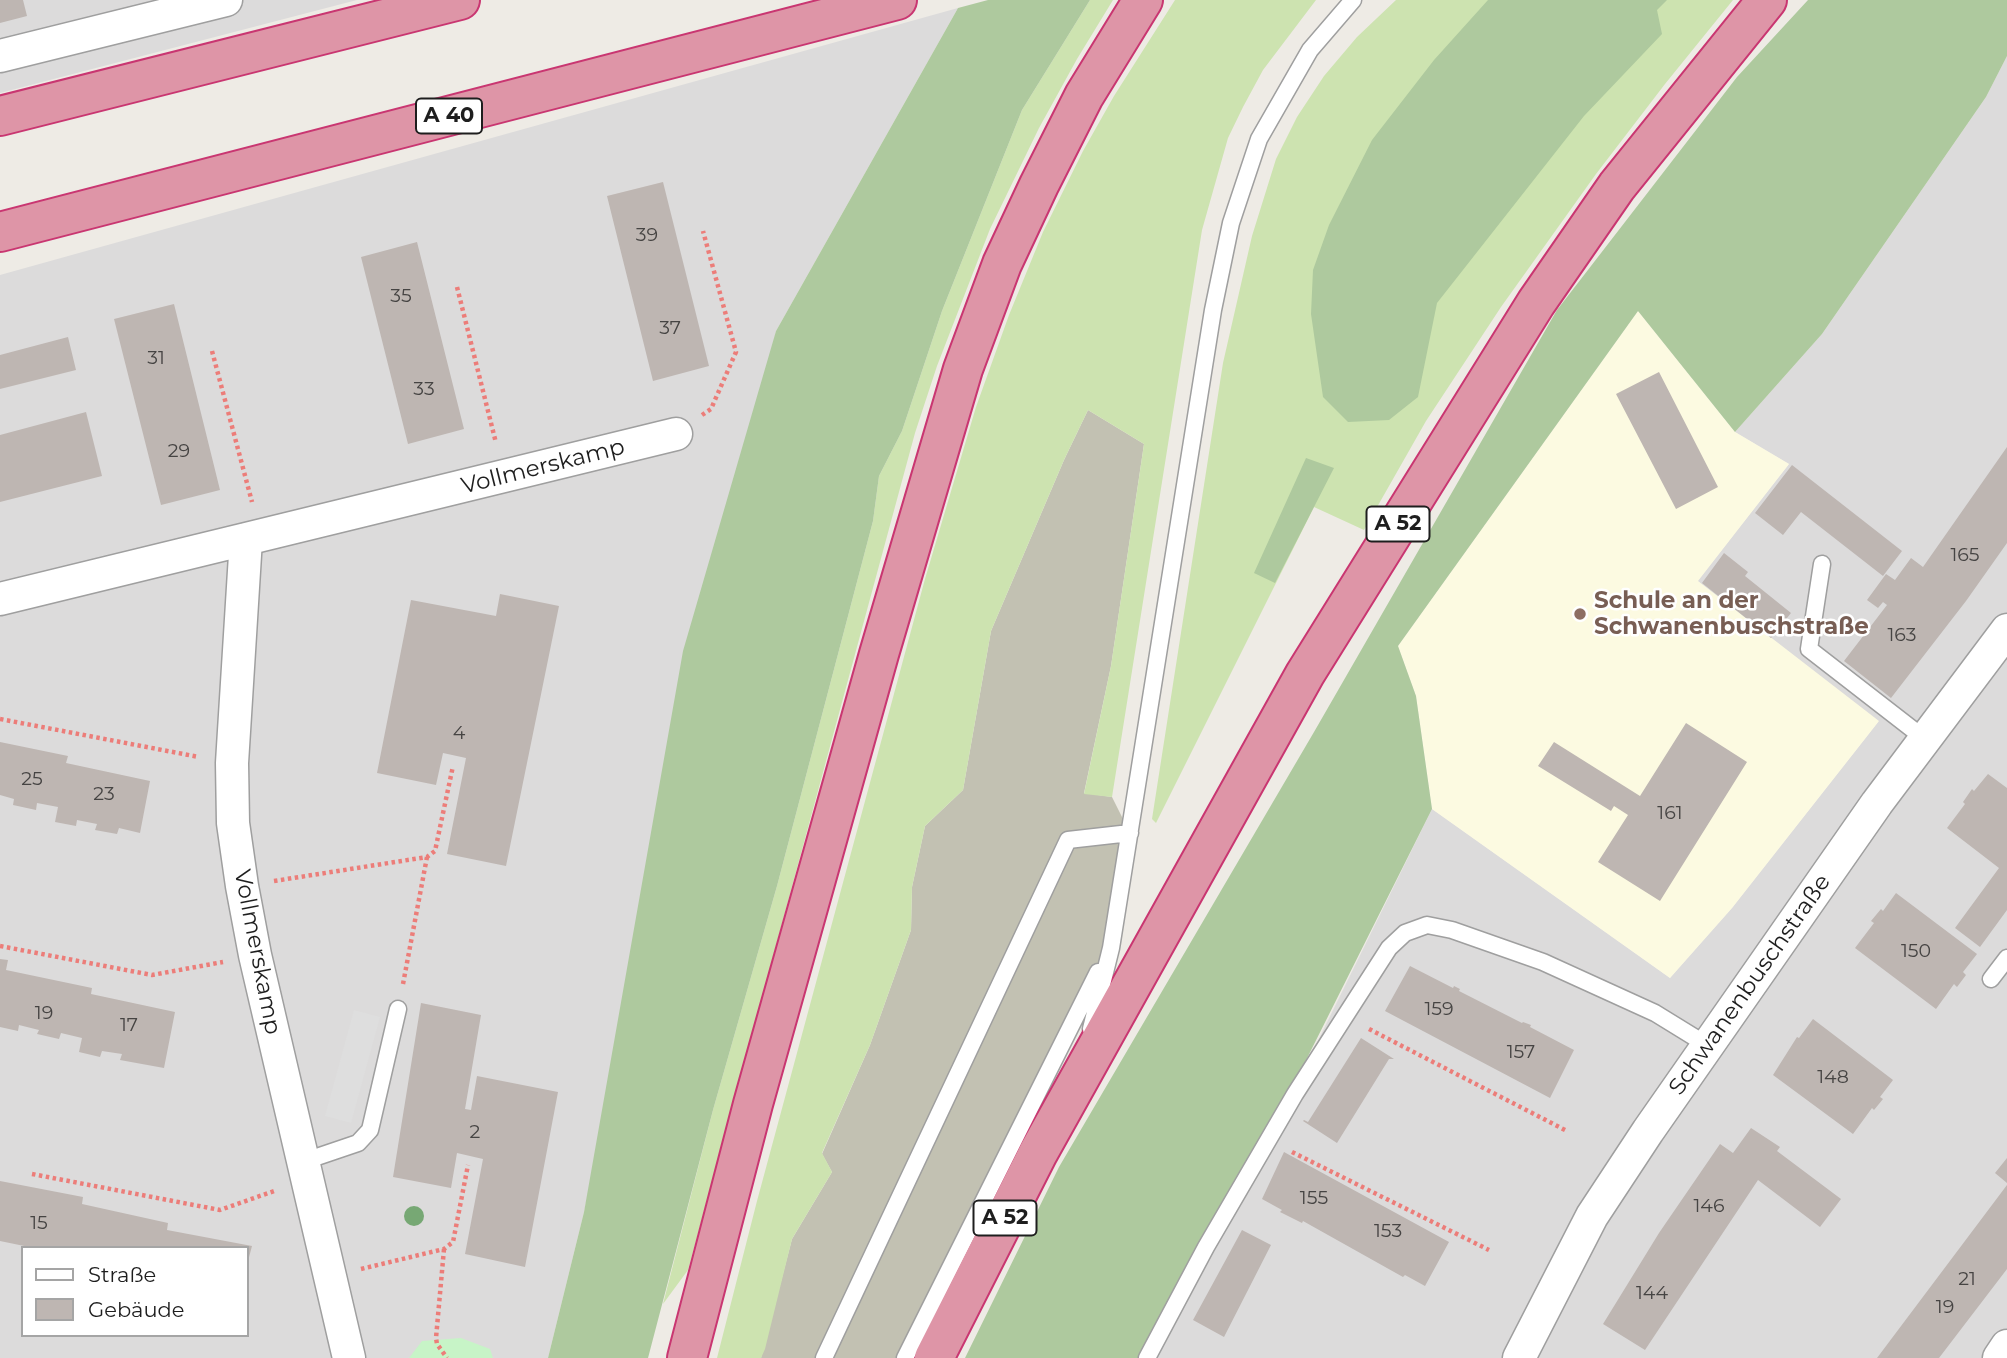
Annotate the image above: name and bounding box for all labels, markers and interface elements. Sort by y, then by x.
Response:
road number: A 40 [416,99,482,134]
house number: 39 [636,224,658,246]
house number: 35 [390,285,412,307]
house number: 37 [659,317,681,339]
house number: 31 [147,347,165,369]
house number: 33 [413,378,435,400]
street label: Vollmerskamp [458,433,628,501]
house number: 29 [168,440,190,462]
road number: A 52 [1366,506,1430,542]
house number: 165 [1950,544,1980,566]
place label: Schule an der Schwanenbuschstraße [1594,587,1869,641]
marker: Schule an der Schwanenbuschstraße [1572,606,1588,622]
house number: 163 [1887,624,1917,646]
house number: 4 [453,722,465,744]
house number: 25 [21,768,43,790]
house number: 23 [93,783,115,805]
house number: 161 [1657,802,1683,824]
street label: Vollmerskamp [227,867,287,1037]
street label: Schwanenbuschstraße [1663,869,1837,1101]
house number: 150 [1901,940,1931,962]
house number: 159 [1424,998,1454,1020]
house number: 19 [35,1002,53,1024]
house number: 17 [120,1014,138,1036]
house number: 157 [1507,1041,1535,1063]
house number: 148 [1817,1066,1849,1088]
house number: 2 [470,1121,480,1143]
house number: 155 [1300,1187,1328,1209]
house number: 146 [1694,1195,1724,1217]
road number: A 52 [974,1200,1036,1236]
house number: 15 [30,1212,48,1234]
house number: 153 [1374,1220,1402,1242]
legend [21,1246,248,1337]
text: Straße [88,1262,156,1287]
house number: 21 [1958,1268,1976,1290]
house number: 144 [1636,1282,1668,1304]
house number: 19 [1936,1296,1954,1318]
text: Gebäude [88,1297,185,1322]

